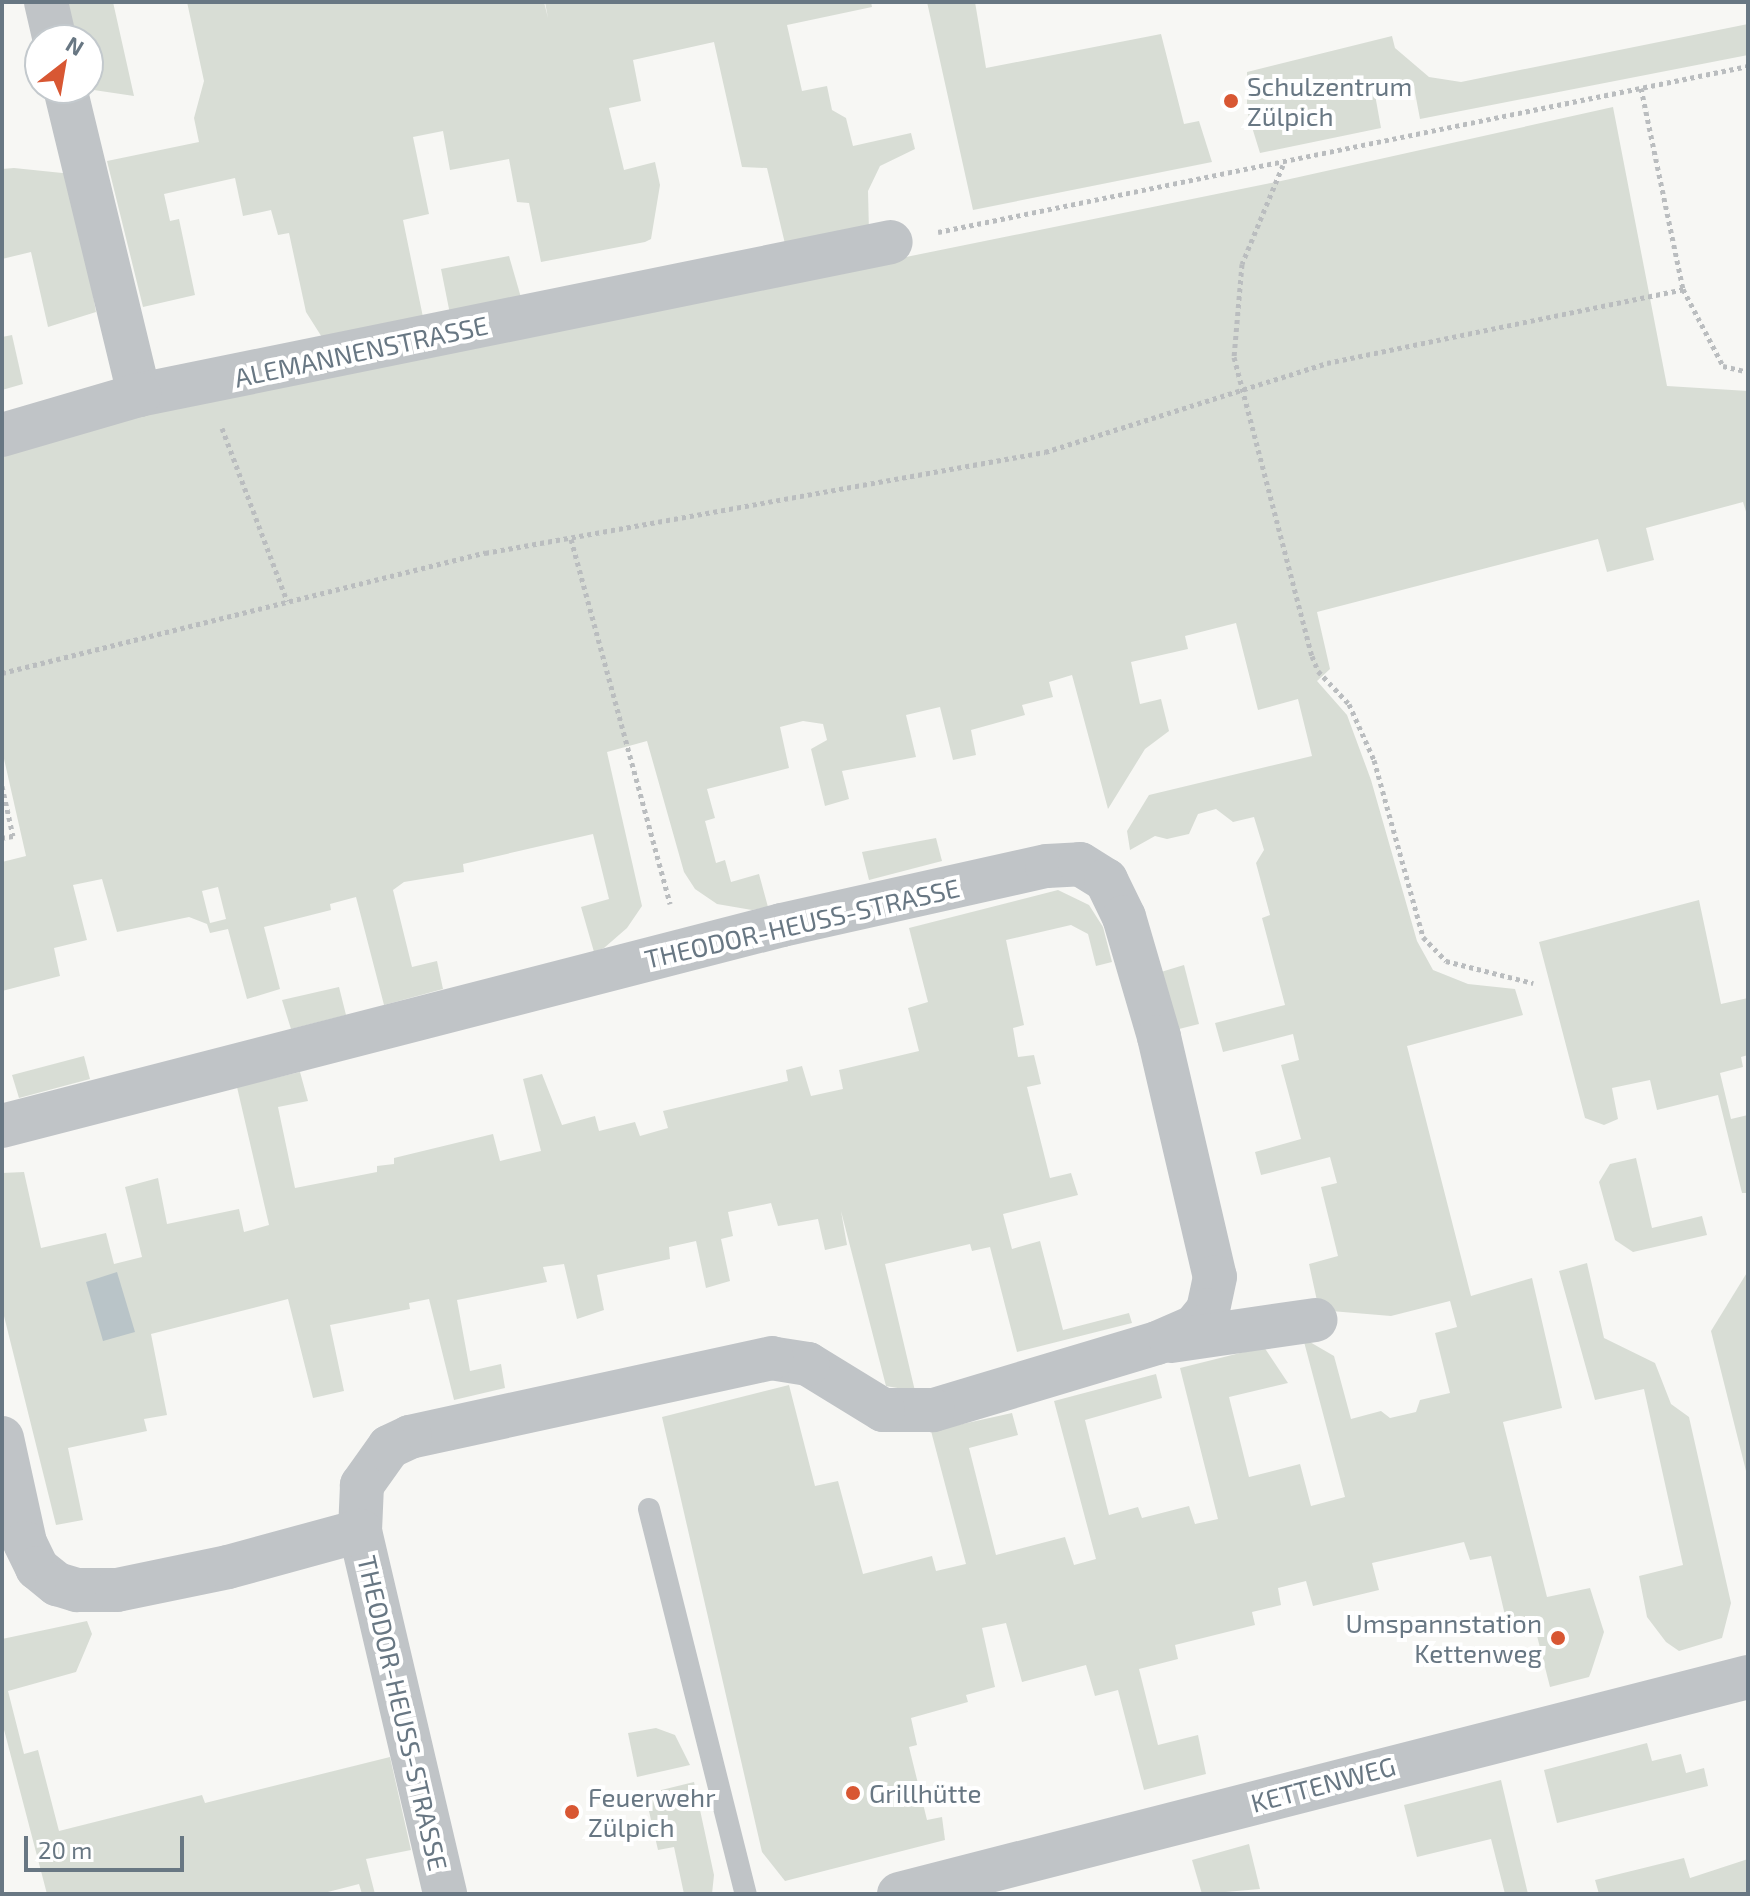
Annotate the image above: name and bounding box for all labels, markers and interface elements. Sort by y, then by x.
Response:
north arrow [24,24,104,104]
text: N [62,30,89,60]
place label: Schulzentrum Zülpich [1247,70,1412,132]
marker: Schulzentrum Zülpich [1222,92,1240,110]
street label: ALEMANNENSTRASSE [231,309,491,393]
street label: THEODOR-HEUSS-STRASSE [642,872,962,974]
street label: THEODOR-HEUSS-STRASSE [352,1553,454,1873]
place label: Umspannstation Kettenweg [1346,1607,1542,1668]
marker: Umspannstation Kettenweg [1549,1629,1567,1647]
street label: KETTENWEG [1247,1750,1399,1818]
place label: Grillhütte [869,1777,981,1809]
place label: Feuerwehr Zülpich [588,1781,716,1842]
marker: Grillhütte [844,1784,862,1802]
marker: Feuerwehr Zülpich [563,1803,581,1821]
scale bar [28,1820,188,1870]
text: 20 m [38,1835,92,1864]

